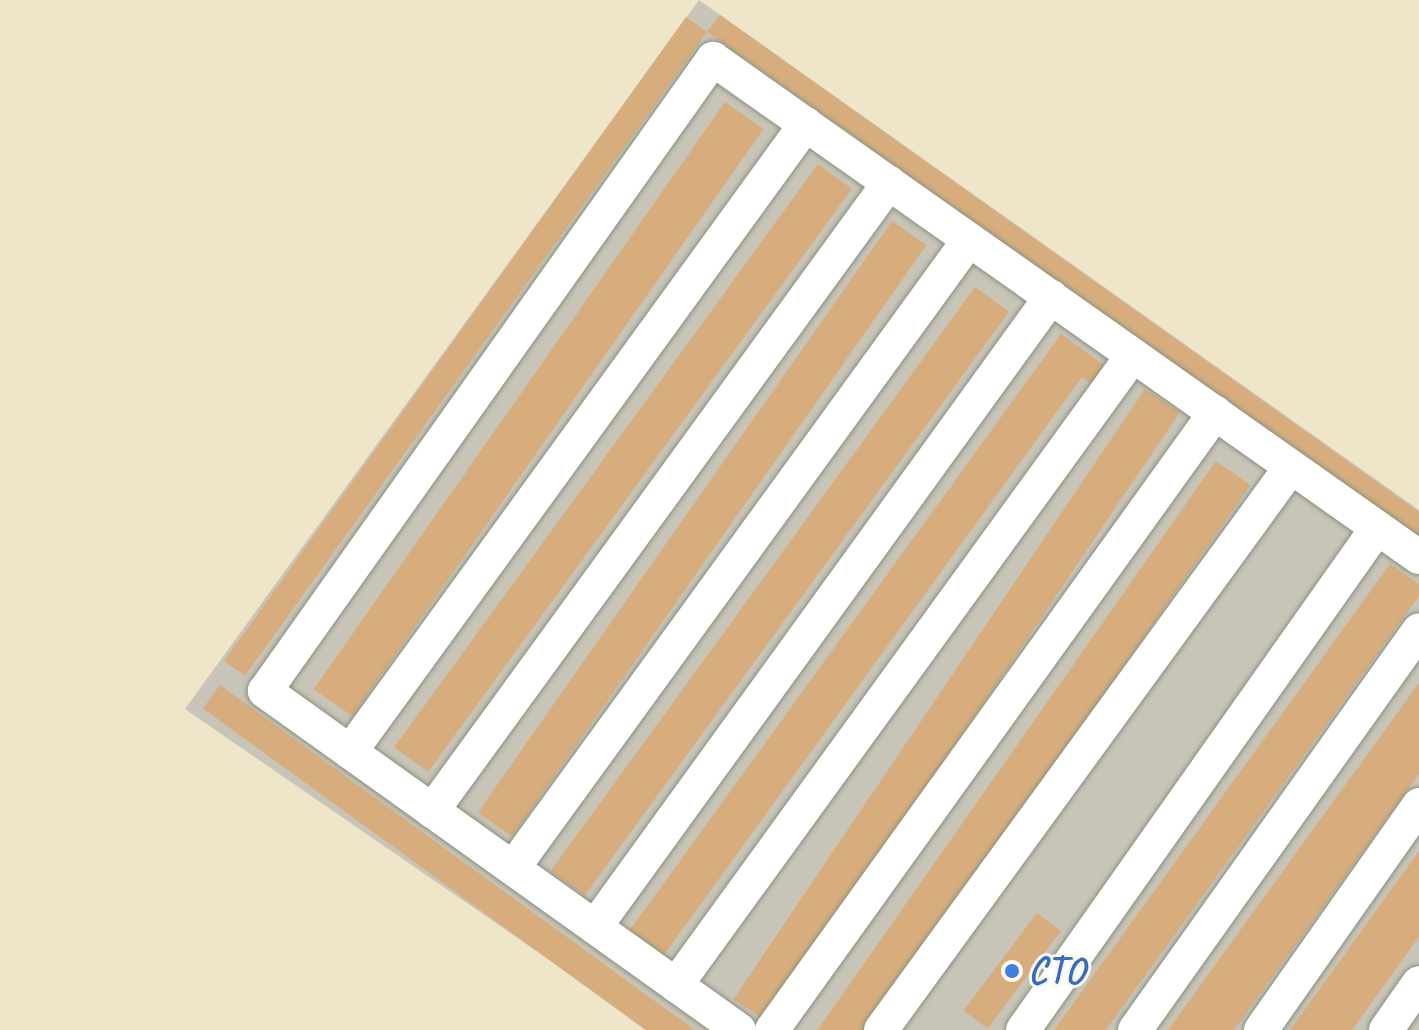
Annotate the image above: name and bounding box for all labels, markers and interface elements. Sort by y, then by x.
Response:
place label: СТО [1028,948,1084,994]
marker: СТО [1003,962,1021,980]

